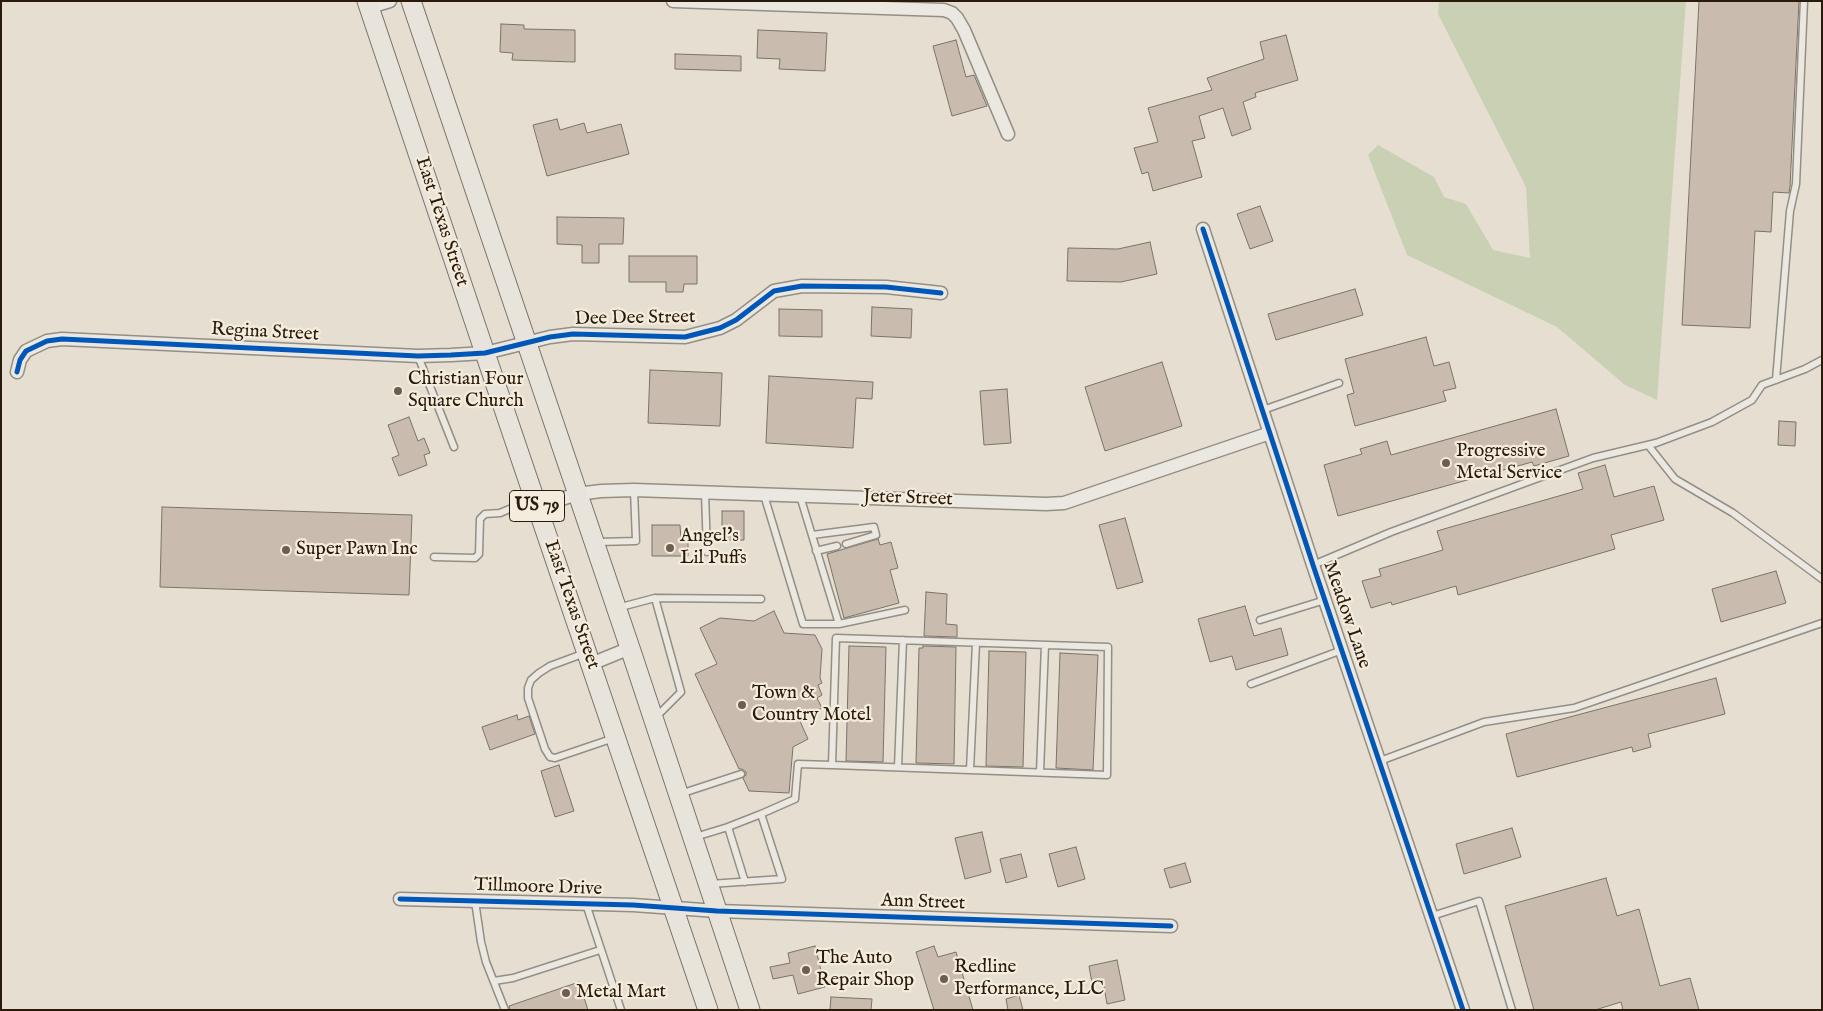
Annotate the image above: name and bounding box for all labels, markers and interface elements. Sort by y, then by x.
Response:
street label: East Texas Street [409,154,473,290]
street label: Dee Dee Street [574,307,696,331]
street label: Regina Street [210,319,320,347]
place label: Christian Four Square Church [408,369,524,413]
marker: Christian Four Square Church [392,385,404,397]
place label: Progressive Metal Service [1456,441,1562,485]
marker: Progressive Metal Service [1440,457,1452,469]
street label: Jeter Street [863,486,953,512]
road number: US 79 [510,491,564,522]
place label: Angel's Lil Puffs [680,526,747,570]
street label: East Texas Street [538,537,604,673]
place label: Super Pawn Inc [296,539,418,561]
marker: Angel's Lil Puffs [664,542,676,554]
marker: Super Pawn Inc [280,544,292,556]
street label: Meadow Lane [1317,558,1375,672]
place label: Town & Country Motel [752,683,871,727]
marker: Town & Country Motel [736,699,748,711]
street label: Tillmoore Drive [473,874,603,902]
street label: Ann Street [880,890,966,916]
place label: The Auto Repair Shop [816,948,914,992]
place label: Redline Performance, LLC [954,957,1104,1001]
marker: The Auto Repair Shop [800,964,812,976]
marker: Redline Performance, LLC [938,973,950,985]
place label: Metal Mart [576,982,666,1004]
marker: Metal Mart [560,987,572,999]

